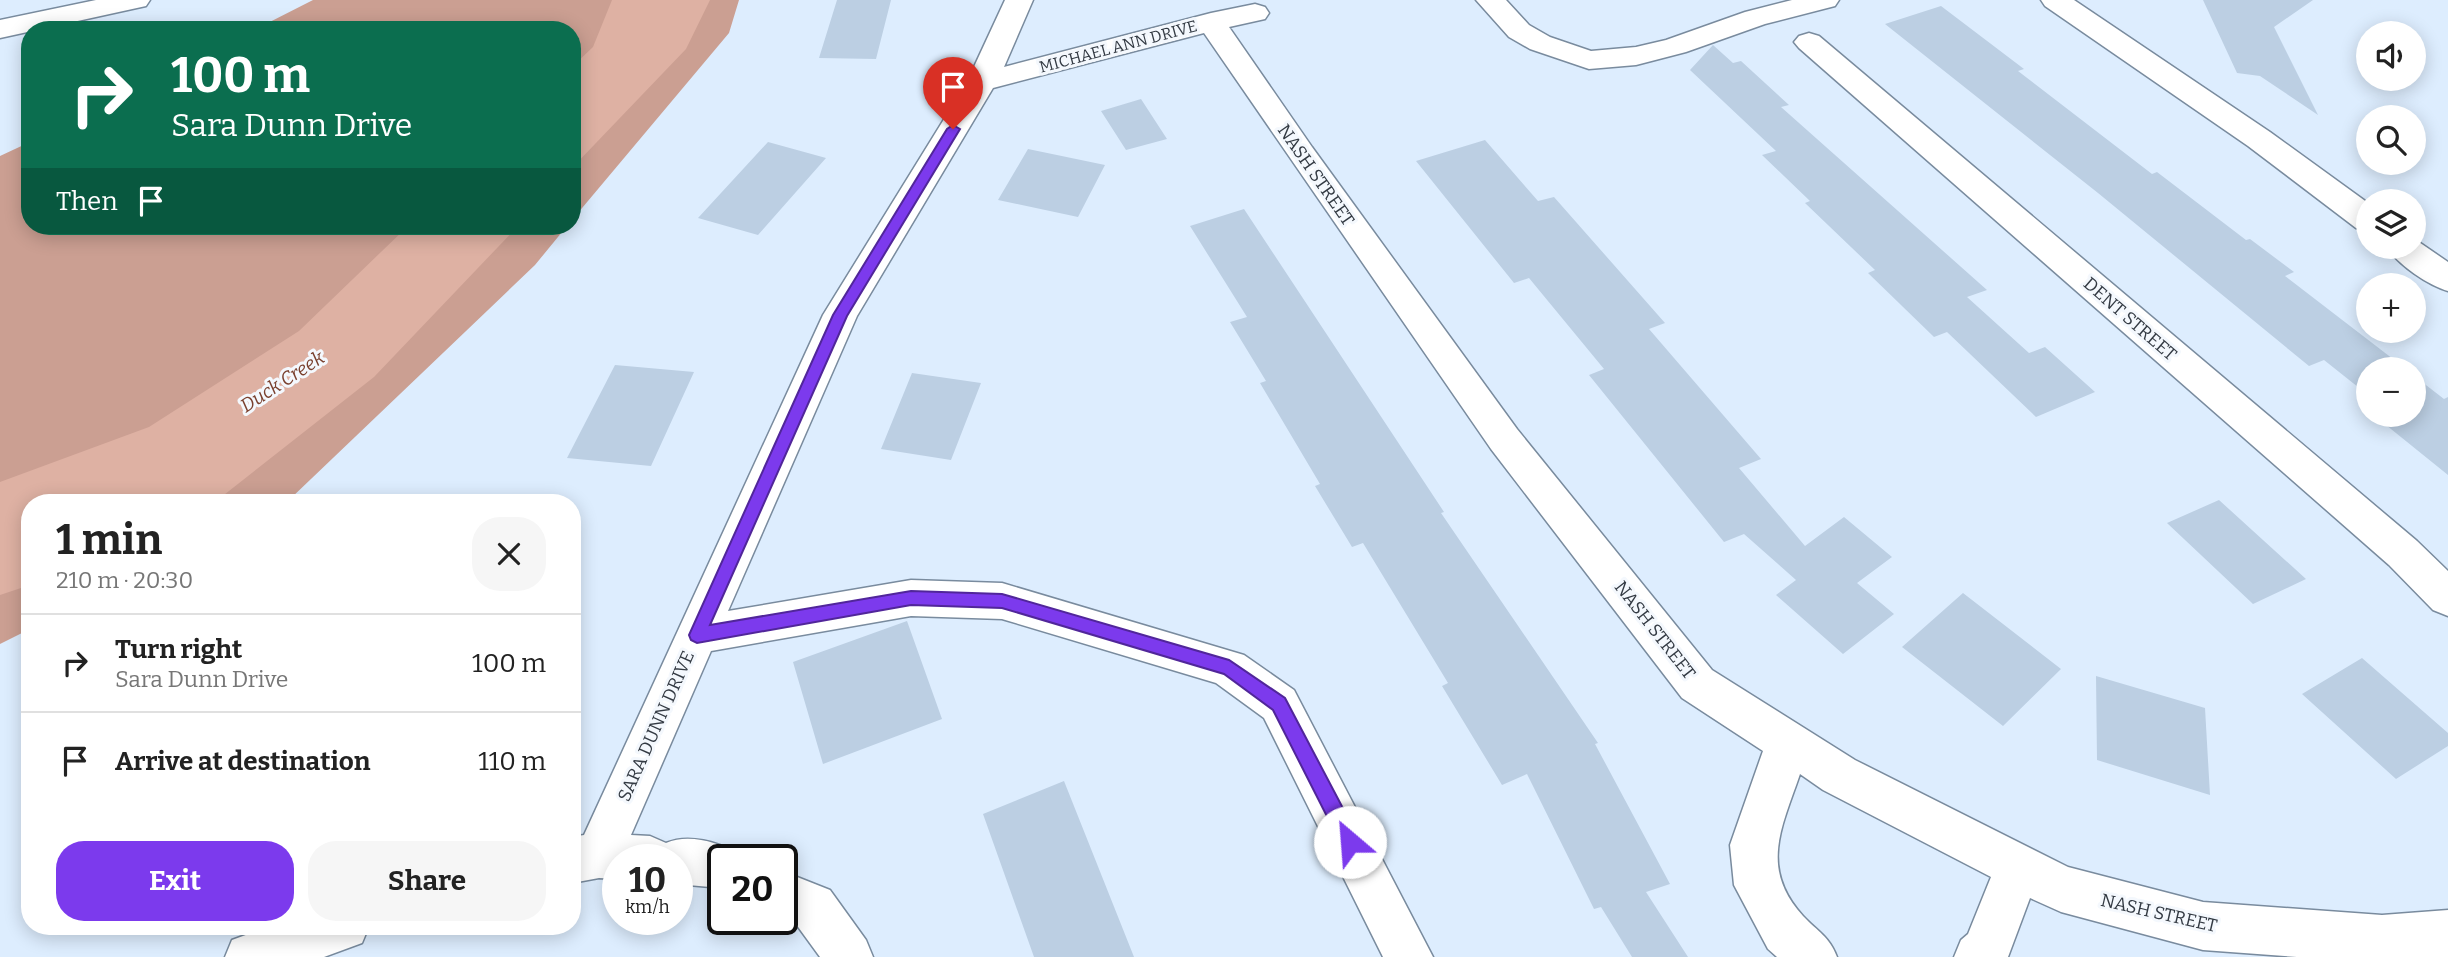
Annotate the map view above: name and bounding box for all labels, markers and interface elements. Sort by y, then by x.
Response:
street label: MICHAEL ANN DRIVE [1037,16,1199,77]
map controls [2356,21,2426,427]
button: sound [2356,21,2426,91]
text: 100 m [171,46,310,105]
icon: right [56,49,147,140]
pin [923,57,983,129]
icon: arrive [934,68,972,106]
button: search [2356,105,2426,175]
text: Sara Dunn Drive [171,106,412,144]
street label: NASH STREET [1273,120,1359,230]
icon: arrive [132,182,170,220]
text: Then [56,186,118,217]
button: layers [2356,189,2426,259]
street label: DENT STREET [2079,273,2182,366]
button: + [2356,273,2426,343]
water label: Duck Creek [236,345,329,417]
button: − [2356,357,2426,427]
text: 1 min [56,515,162,565]
button: close [472,517,546,591]
text: 210 m · 20:30 [56,566,193,594]
street label: NASH STREET [1610,576,1701,684]
text: Turn right [115,634,242,665]
icon: right [56,644,94,682]
street label: SARA DUNN DRIVE [613,647,699,805]
text: 100 m [472,648,546,679]
text: Sara Dunn Drive [115,665,288,693]
icon: arrive [56,742,94,780]
text: Arrive at destination [115,746,370,777]
text: 110 m [478,746,546,777]
position arrow [1313,805,1387,879]
button: Exit [56,841,294,921]
button: Share [308,841,546,921]
speed limit sign: 20 [707,844,798,935]
text: 10 [629,859,666,901]
street label: NASH STREET [2099,889,2220,937]
text: km/h [625,896,670,918]

